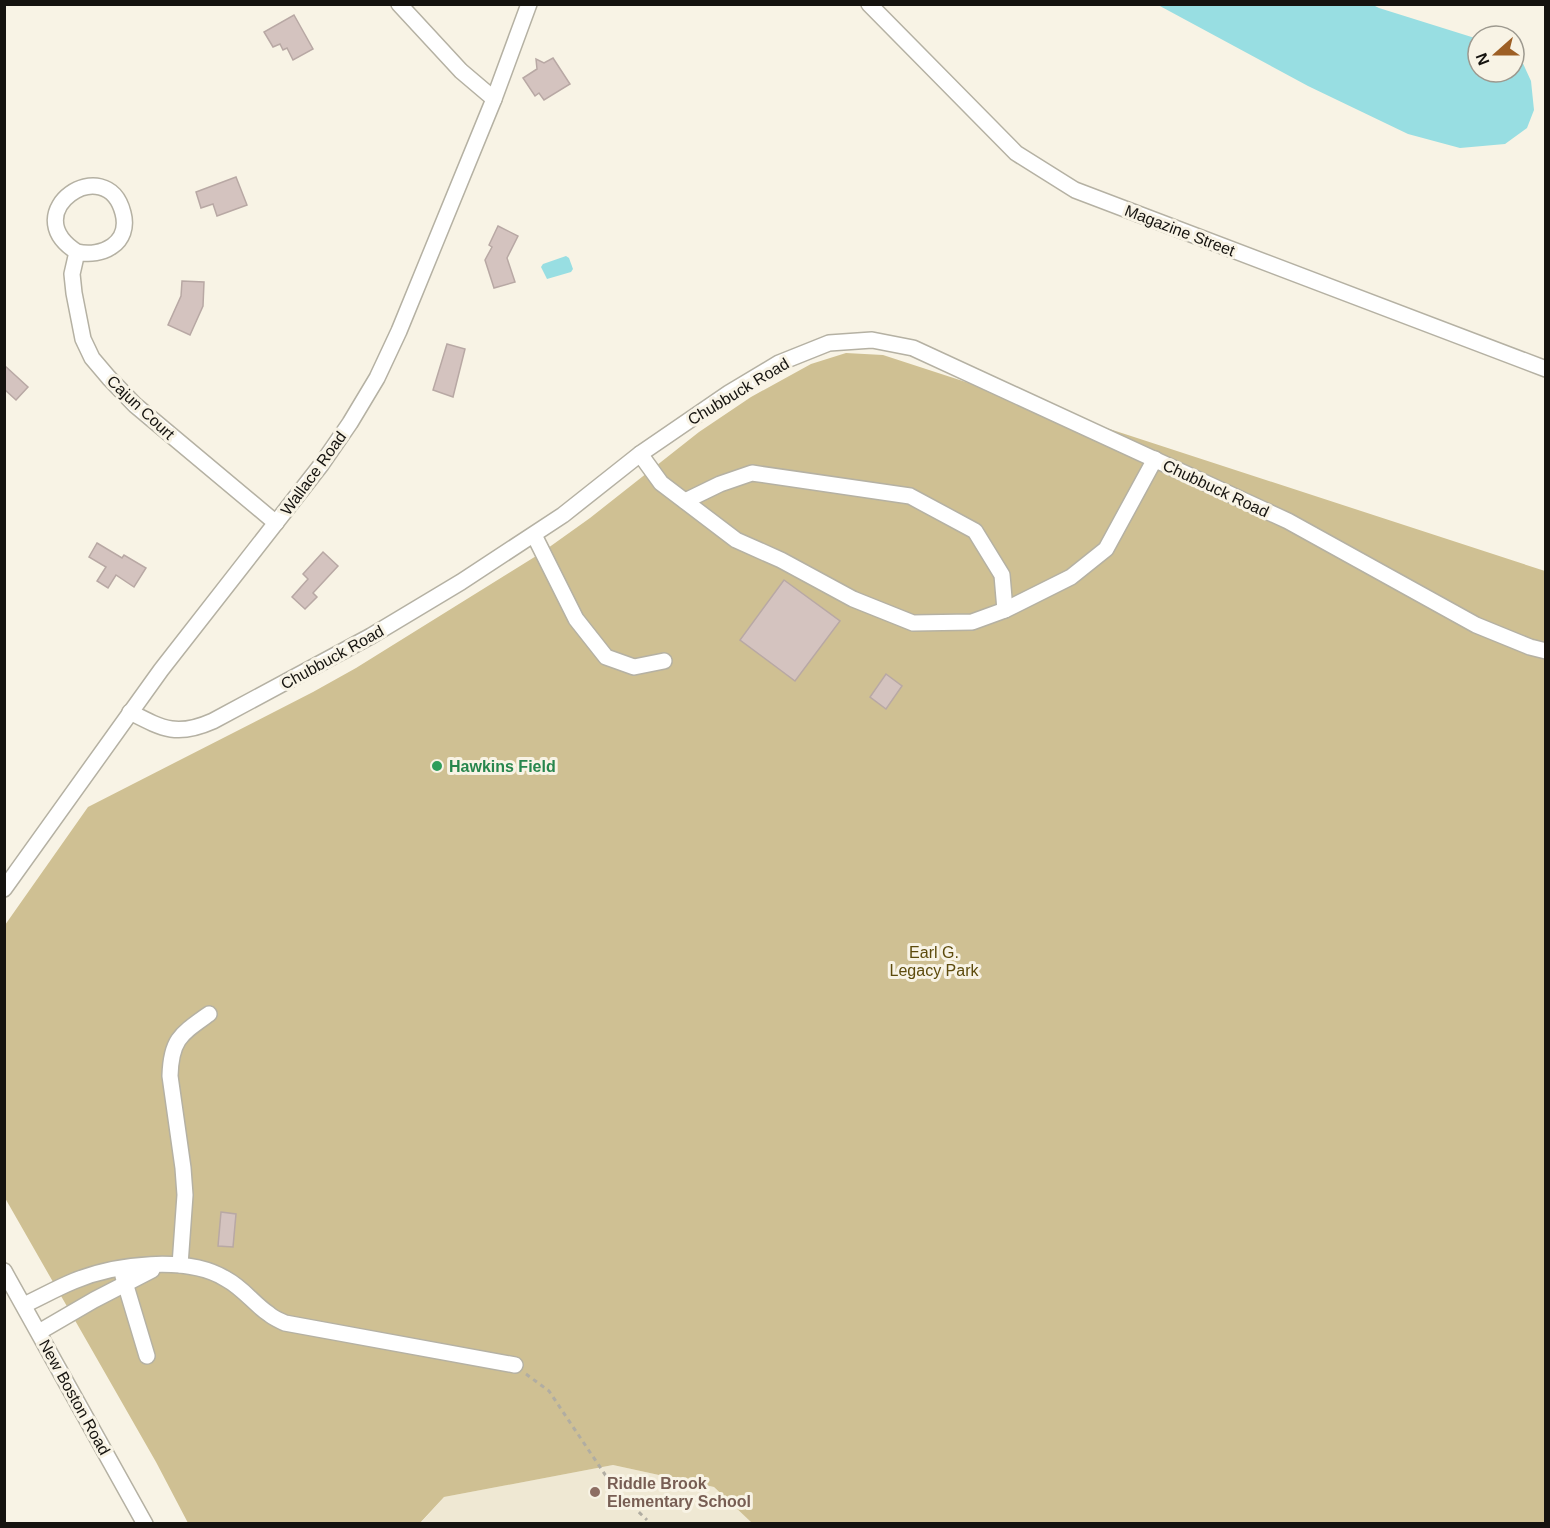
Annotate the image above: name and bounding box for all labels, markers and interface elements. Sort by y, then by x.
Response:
north arrow [1466,24,1526,84]
text: N [1472,51,1492,68]
street label: Magazine Street [1122,202,1238,259]
street label: Chubbuck Road [685,355,792,428]
street label: Cajun Court [104,372,178,443]
street label: Wallace Road [277,428,349,518]
street label: Chubbuck Road [1160,457,1271,520]
street label: Chubbuck Road [278,622,387,693]
place label: Hawkins Field [449,758,556,775]
marker: Hawkins Field [430,759,444,773]
park label: Earl G. Legacy Park [890,944,979,979]
street label: New Boston Road [36,1337,113,1458]
place label: Riddle Brook Elementary School [607,1475,751,1510]
marker: Riddle Brook Elementary School [588,1485,602,1499]

